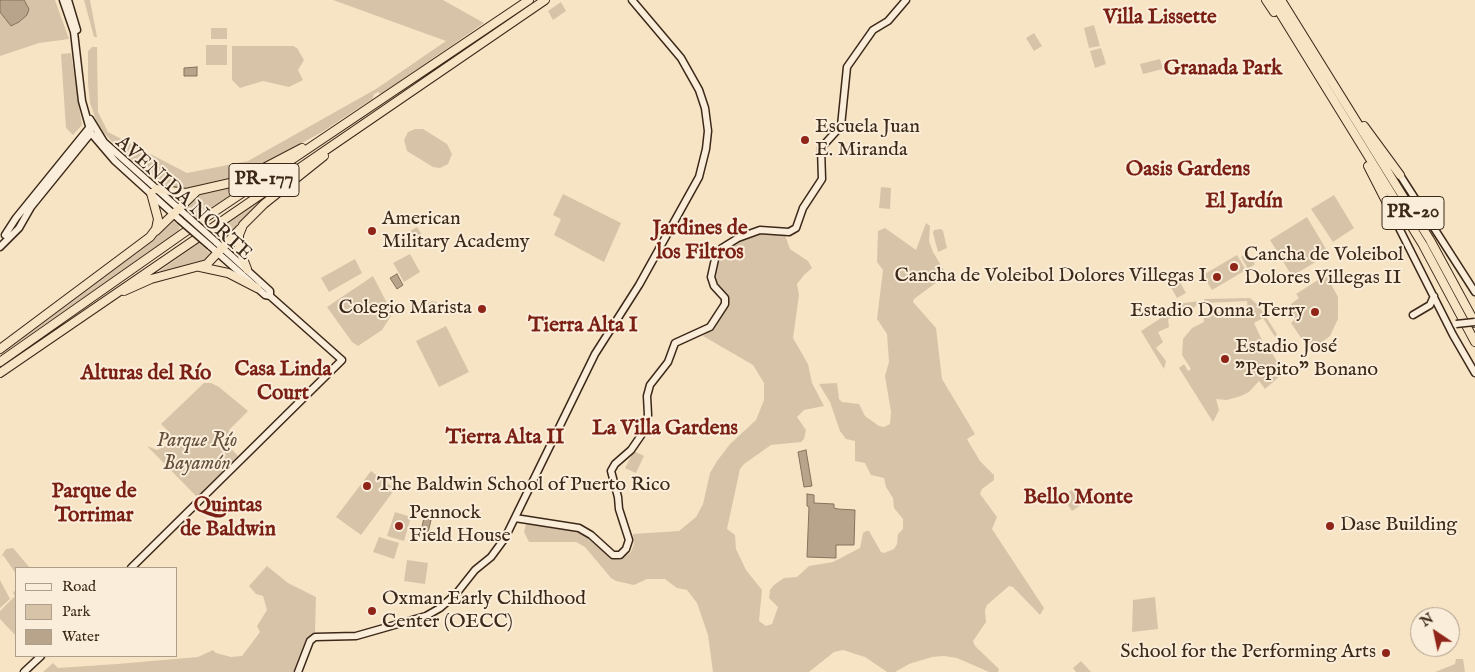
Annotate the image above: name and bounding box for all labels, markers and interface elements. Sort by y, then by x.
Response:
district label: Villa Lissette [1103,6,1217,32]
district label: Granada Park [1164,57,1282,83]
place label: Escuela Juan E. Miranda [815,116,920,163]
street label: AVENIDA NORTE [110,131,256,267]
marker: Escuela Juan E. Miranda [799,134,811,146]
district label: Oasis Gardens [1126,158,1250,184]
road number: PR-177 [229,164,299,196]
district label: El Jardín [1205,190,1283,216]
road number: PR-20 [1382,197,1444,230]
place label: American Military Academy [382,208,530,255]
district label: Jardines de los Filtros [652,217,748,267]
marker: American Military Academy [366,225,378,237]
place label: Cancha de Voleibol Dolores Villegas II [1244,244,1403,291]
marker: Cancha de Voleibol Dolores Villegas II [1228,261,1240,273]
place label: Cancha de Voleibol Dolores Villegas I [894,265,1207,289]
marker: Cancha de Voleibol Dolores Villegas I [1211,271,1223,283]
place label: Colegio Marista [339,297,472,321]
place label: Estadio Donna Terry [1130,300,1305,324]
marker: Colegio Marista [476,303,488,315]
marker: Estadio Donna Terry [1309,306,1321,318]
district label: Tierra Alta I [528,314,638,340]
place label: Estadio José "Pepito" Bonano [1235,336,1378,383]
marker: Estadio José "Pepito" Bonano [1219,353,1231,365]
district label: Casa Linda Court [234,358,332,408]
district label: Alturas del Río [81,362,211,388]
district label: La Villa Gardens [592,417,738,443]
district label: Tierra Alta II [446,426,564,452]
park label: Parque Río Bayamón [157,430,237,477]
place label: The Baldwin School of Puerto Rico [377,474,670,498]
district label: Parque de Torrimar [51,480,137,530]
marker: The Baldwin School of Puerto Rico [361,480,373,492]
district label: Bello Monte [1023,486,1133,512]
district label: Quintas de Baldwin [180,494,276,544]
place label: Pennock Field House [409,502,511,549]
place label: Dase Building [1340,514,1457,538]
marker: Pennock Field House [393,520,405,532]
marker: Dase Building [1324,520,1336,532]
legend [15,567,178,657]
text: Road [62,577,96,596]
place label: Oxman Early Childhood Center (OECC) [382,588,586,635]
text: Park [62,602,91,621]
marker: Oxman Early Childhood Center (OECC) [366,605,378,617]
north arrow [1410,607,1460,657]
text: N [1417,610,1437,631]
text: Water [62,627,99,646]
place label: School for the Performing Arts [1120,641,1376,665]
marker: School for the Performing Arts [1380,647,1392,659]

